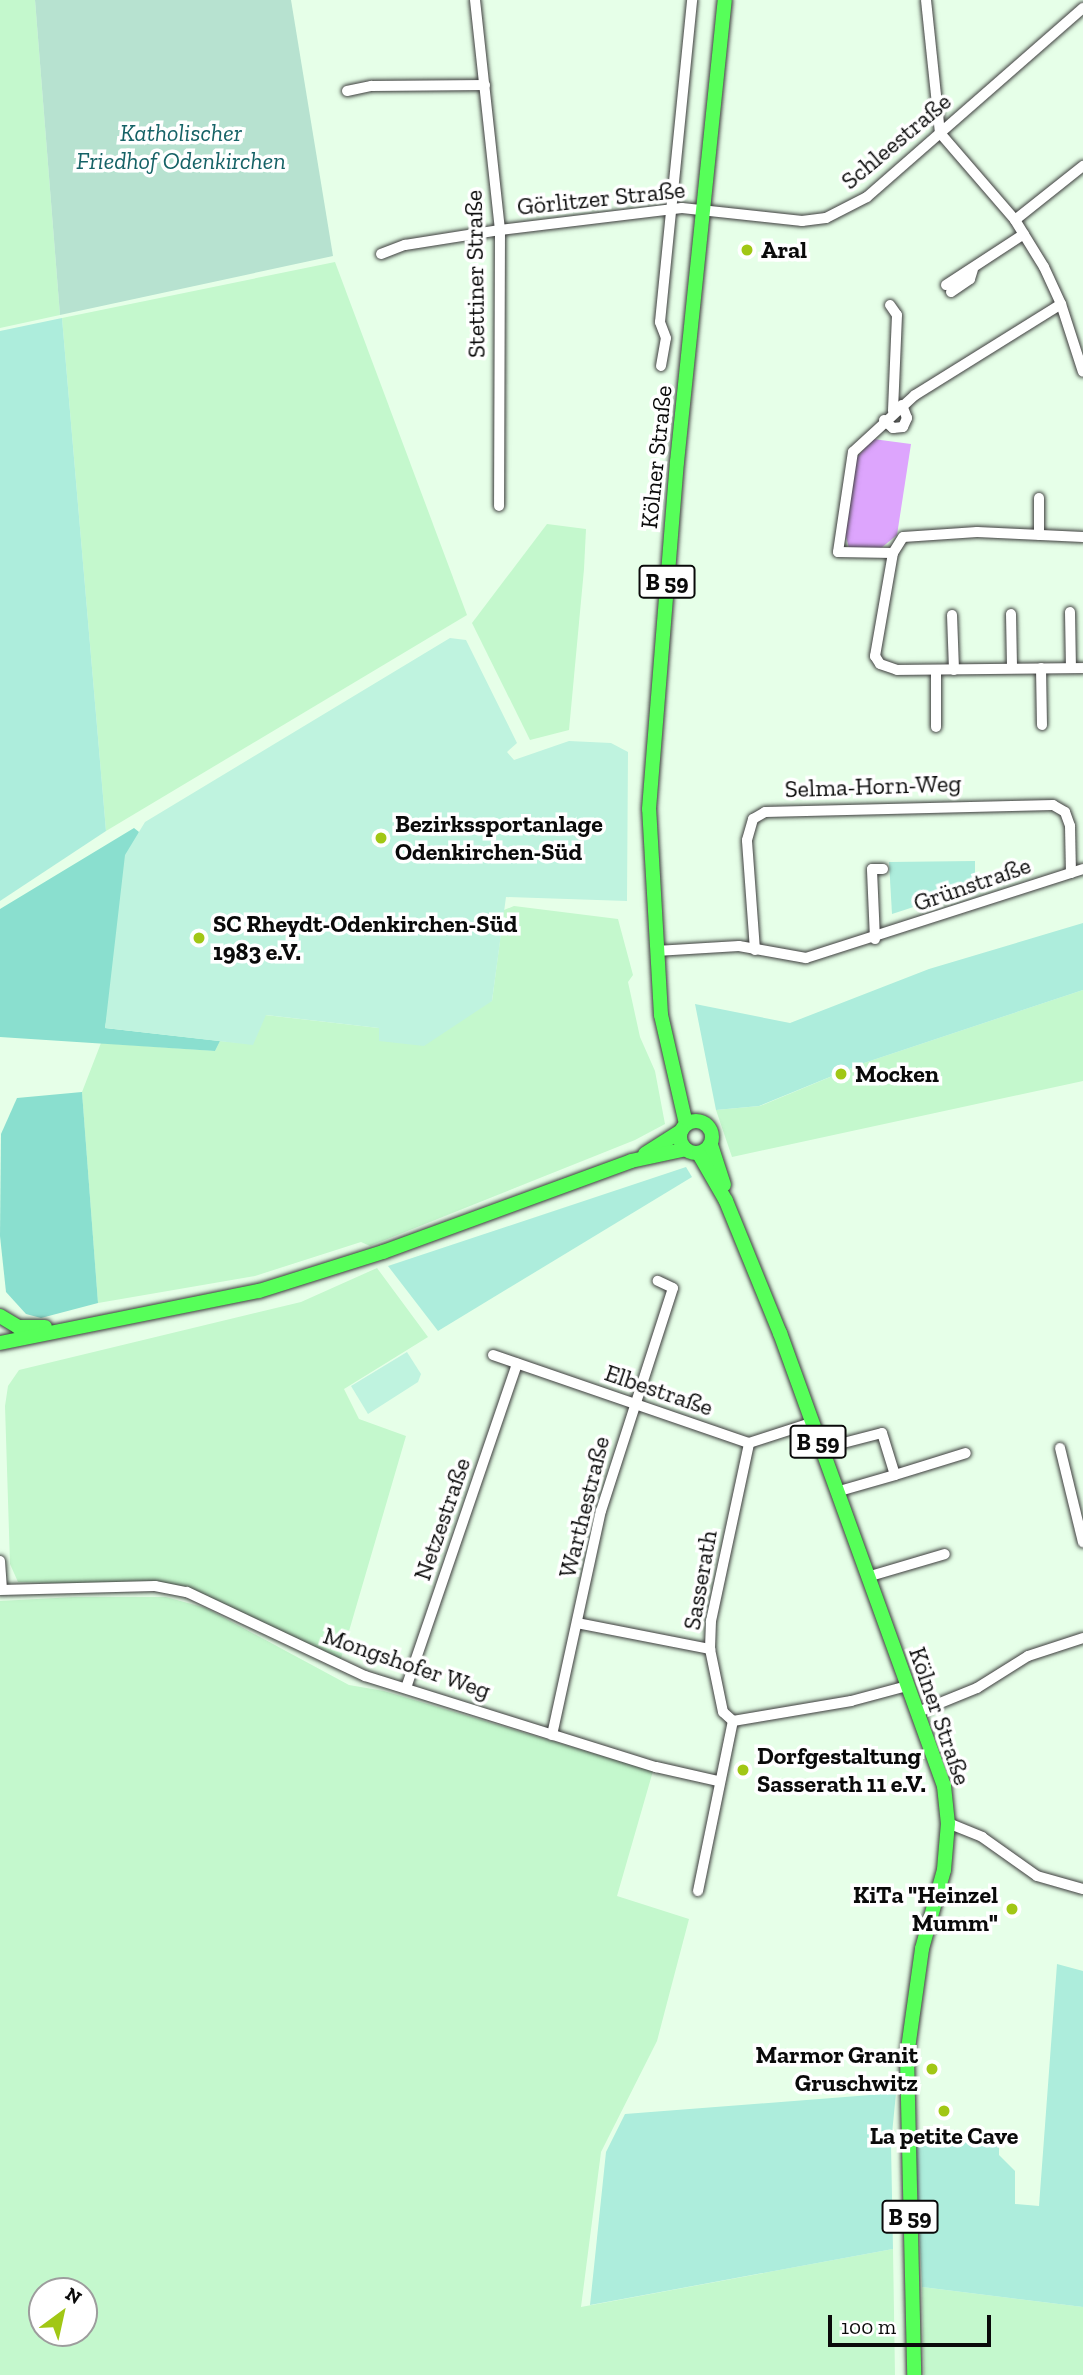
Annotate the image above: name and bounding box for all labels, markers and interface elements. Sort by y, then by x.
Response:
street label: Schleestraße [835,87,957,195]
park label: Katholischer Friedhof Odenkirchen [76,119,286,175]
street label: Görlitzer Straße [515,175,687,221]
street label: Stettiner Straße [459,190,491,358]
place label: Aral [761,236,807,264]
marker: Aral [739,242,755,258]
street label: Kölner Straße [634,384,678,530]
road number: B 59 [637,562,697,602]
street label: Selma-Horn-Weg [784,769,962,803]
place label: Bezirkssportanlage Odenkirchen-Süd [395,810,603,866]
marker: Bezirkssportanlage Odenkirchen-Süd [373,830,389,846]
street label: Grünstraße [910,851,1034,917]
place label: SC Rheydt-Odenkirchen-Süd 1983 e.V. [213,910,517,966]
marker: SC Rheydt-Odenkirchen-Süd 1983 e.V. [191,930,207,946]
place label: Mocken [855,1060,939,1088]
marker: Mocken [833,1066,849,1082]
street label: Elbestraße [601,1358,717,1422]
road number: B 59 [788,1422,848,1462]
street label: Warthestraße [553,1433,615,1581]
street label: Netzestraße [408,1454,476,1584]
street label: Sasserath [677,1528,723,1632]
street label: Mongshofer Weg [319,1621,495,1705]
street label: Kölner Straße [903,1643,977,1789]
place label: Dorfgestaltung Sasserath 11 e.V. [757,1742,926,1798]
marker: Dorfgestaltung Sasserath 11 e.V. [735,1762,751,1778]
place label: KiTa "Heinzel Mumm" [853,1881,998,1937]
marker: KiTa "Heinzel Mumm" [1004,1901,1020,1917]
place label: Marmor Granit Gruschwitz [755,2041,918,2097]
marker: Marmor Granit Gruschwitz [924,2061,940,2077]
marker: La petite Cave [936,2103,952,2119]
place label: La petite Cave [870,2122,1018,2150]
road number: B 59 [880,2198,940,2236]
north arrow [28,2277,98,2347]
text: N [61,2282,86,2309]
scale bar [831,2302,994,2346]
text: 100 m [841,2314,896,2339]

